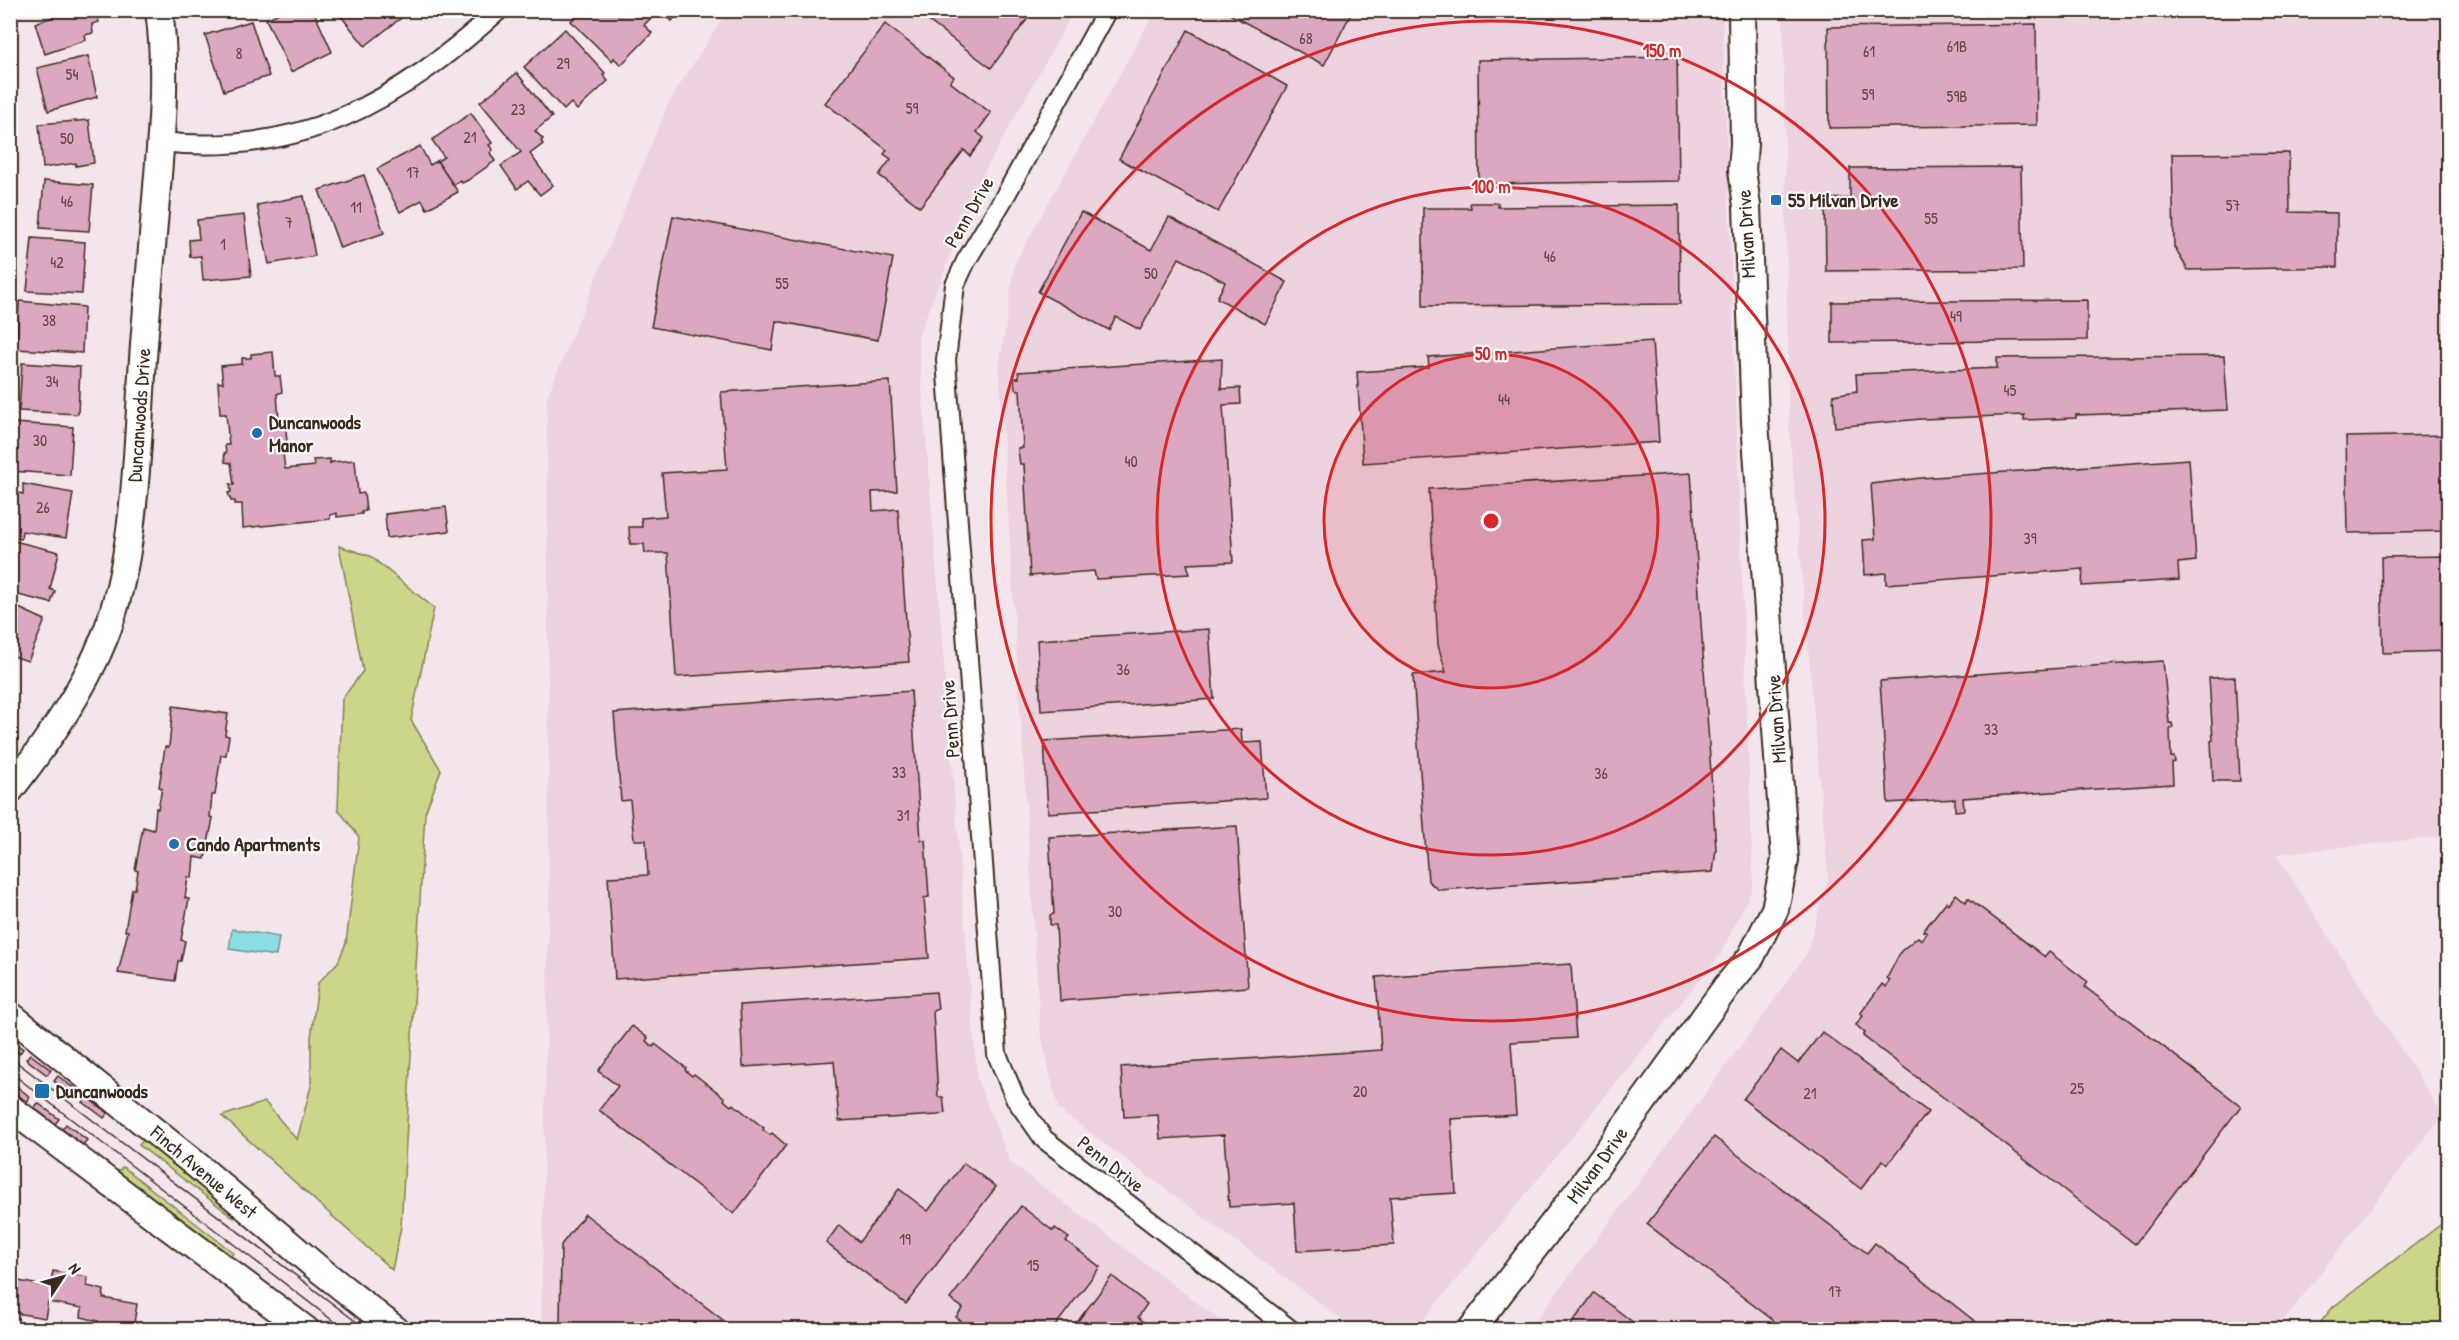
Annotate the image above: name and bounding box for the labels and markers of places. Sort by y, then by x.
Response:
place label: 55 Milvan Drive [1788,186,1898,213]
marker: 55 Milvan Drive [1769,193,1783,207]
place label: Duncanwoods Manor [269,408,361,458]
marker: Duncanwoods Manor [250,426,264,440]
centre of rings [1481,511,1501,531]
place label: Cando Apartments [186,830,321,858]
marker: Cando Apartments [167,837,181,851]
place label: Duncanwoods [56,1077,148,1104]
marker: Duncanwoods [33,1082,51,1100]

